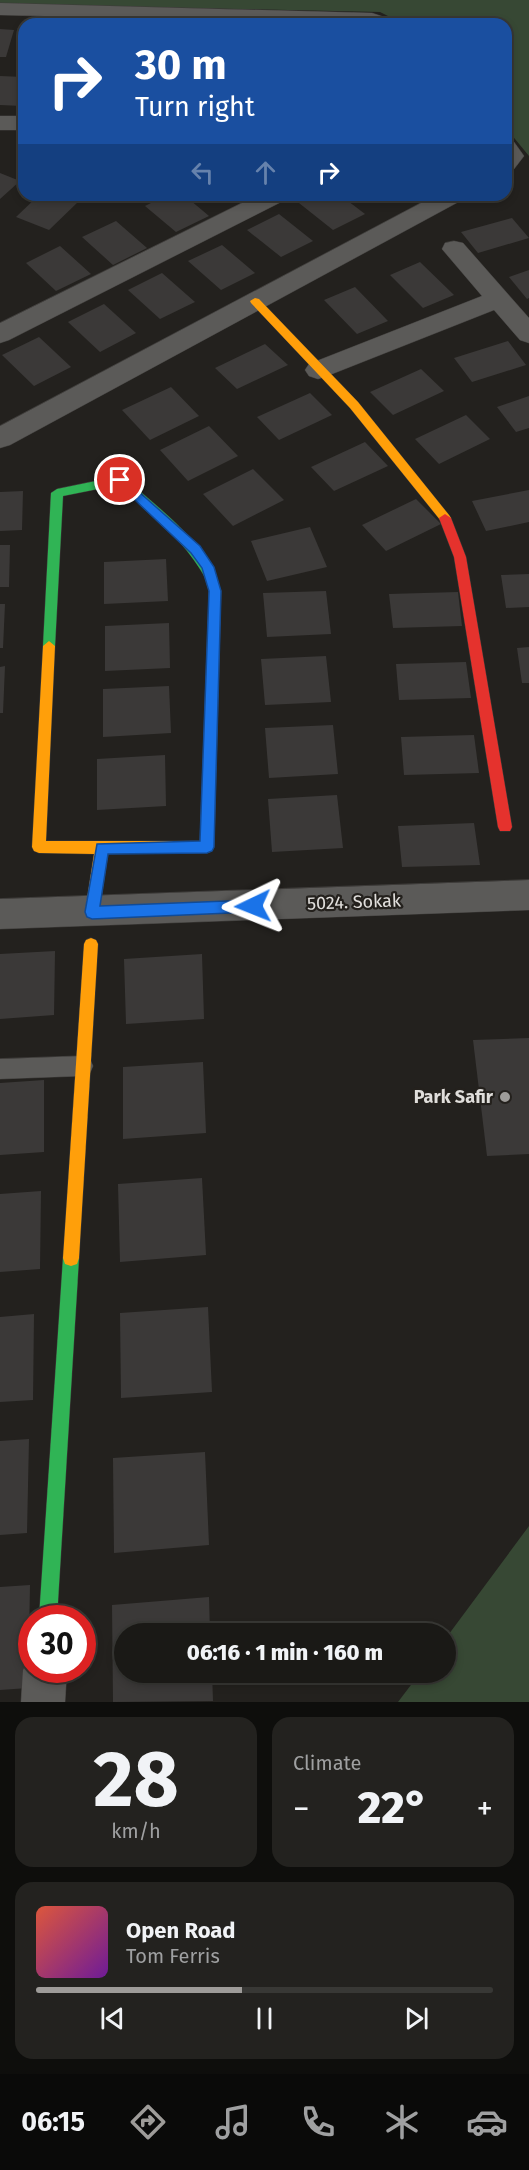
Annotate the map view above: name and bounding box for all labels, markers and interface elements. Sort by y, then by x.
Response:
text: 30 m [135,40,227,90]
icon: right [36,42,114,120]
text: Turn right [135,91,255,123]
icon: left [186,156,219,189]
icon: ahead [249,156,282,189]
icon: right [312,156,345,189]
pin [94,454,145,505]
icon: arrive [103,463,136,496]
position arrow [221,874,285,938]
street label: 5024. Sokak [307,889,402,915]
place label: Park Safir [414,1086,494,1108]
marker: Park Safir [498,1090,512,1104]
speed limit sign: 30 [18,1605,96,1683]
text: 06:16 · 1 min · 160 m [187,1639,383,1666]
text: 28 [93,1733,179,1827]
text: Climate [293,1751,361,1775]
text: 22° [358,1781,428,1835]
text: − [293,1789,310,1829]
text: + [477,1789,493,1829]
text: km/h [111,1819,161,1843]
text: Open Road [126,1917,236,1944]
text: Tom Ferris [126,1944,220,1968]
icon: previous [96,2002,129,2035]
icon: pause [248,2002,281,2035]
icon: next [400,2002,433,2035]
icon: directions [127,2101,169,2143]
icon: music [212,2101,254,2143]
icon: phone [297,2101,339,2143]
icon: climate [381,2101,423,2143]
icon: car [466,2101,508,2143]
text: 06:15 [21,2106,85,2138]

